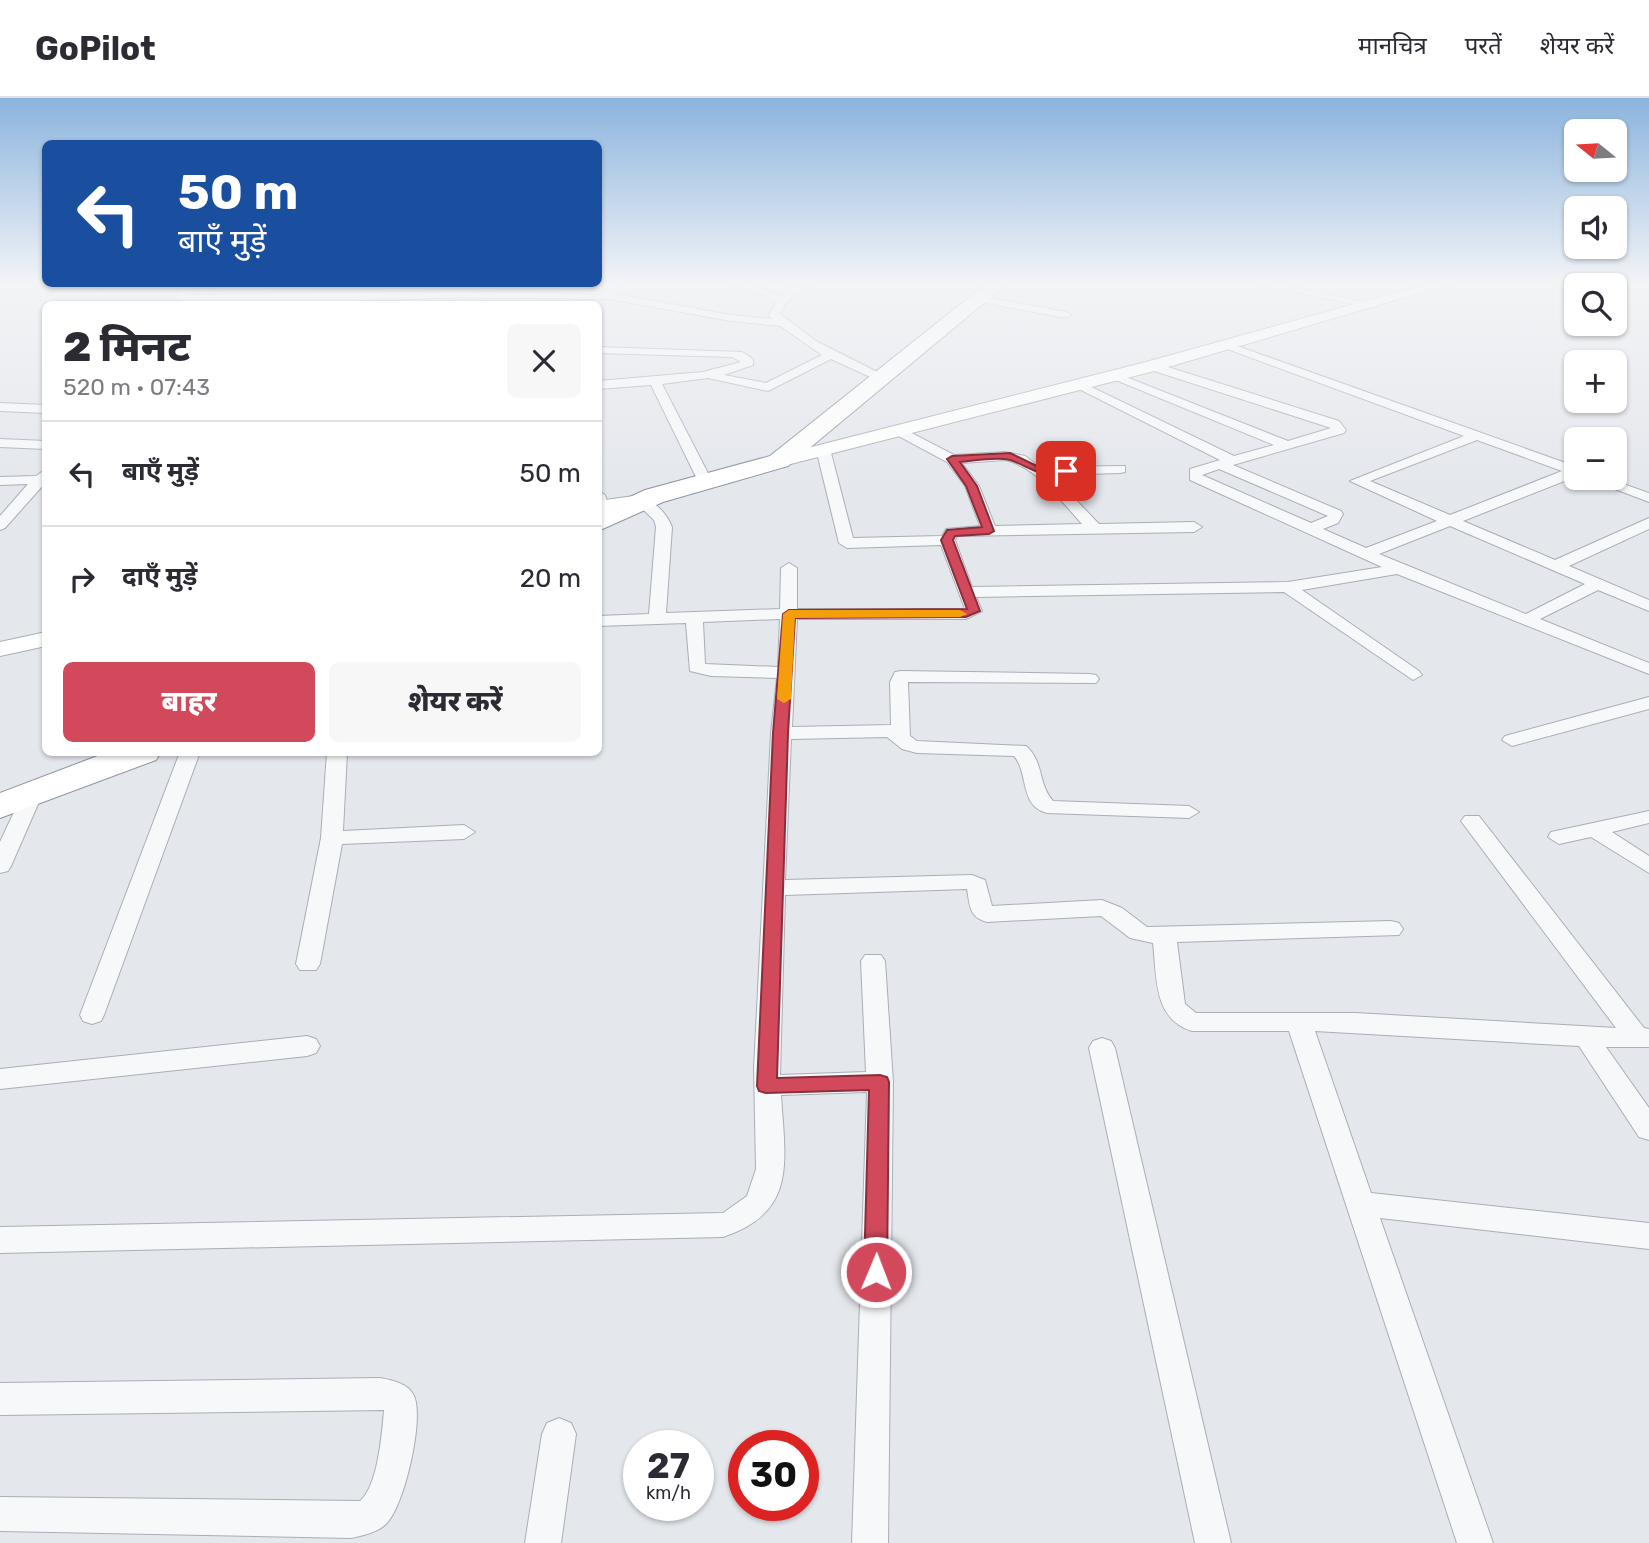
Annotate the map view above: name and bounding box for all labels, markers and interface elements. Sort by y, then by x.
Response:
text: GoPilot [35,29,156,68]
text: मानचित्र [1358,32,1427,60]
text: परतें [1465,32,1502,60]
text: शेयर करें [1540,32,1614,60]
north arrow [1564,119,1628,182]
map controls [1564,119,1627,490]
text: 50 m [178,163,298,221]
icon: left [63,168,154,259]
button: sound [1564,196,1627,259]
text: बाएँ मुड़ें [178,222,266,260]
button: search [1564,273,1627,336]
text: 2 मिनट [63,322,190,372]
button: close [507,324,581,398]
button: + [1564,350,1627,413]
text: 520 m · 07:43 [63,373,210,401]
button: − [1564,427,1627,490]
pin [1036,441,1096,501]
icon: arrive [1047,452,1085,490]
icon: left [63,455,101,493]
text: बाएँ मुड़ें [122,456,199,487]
text: 50 m [520,458,581,489]
icon: right [63,560,101,598]
text: दाएँ मुड़ें [122,561,197,592]
text: 20 m [520,563,581,594]
button: बाहर [63,662,315,742]
button: शेयर करें [329,662,581,742]
position arrow [839,1235,913,1309]
speed limit sign: 30 [728,1430,819,1521]
text: 27 [647,1445,690,1487]
text: km/h [646,1482,691,1504]

